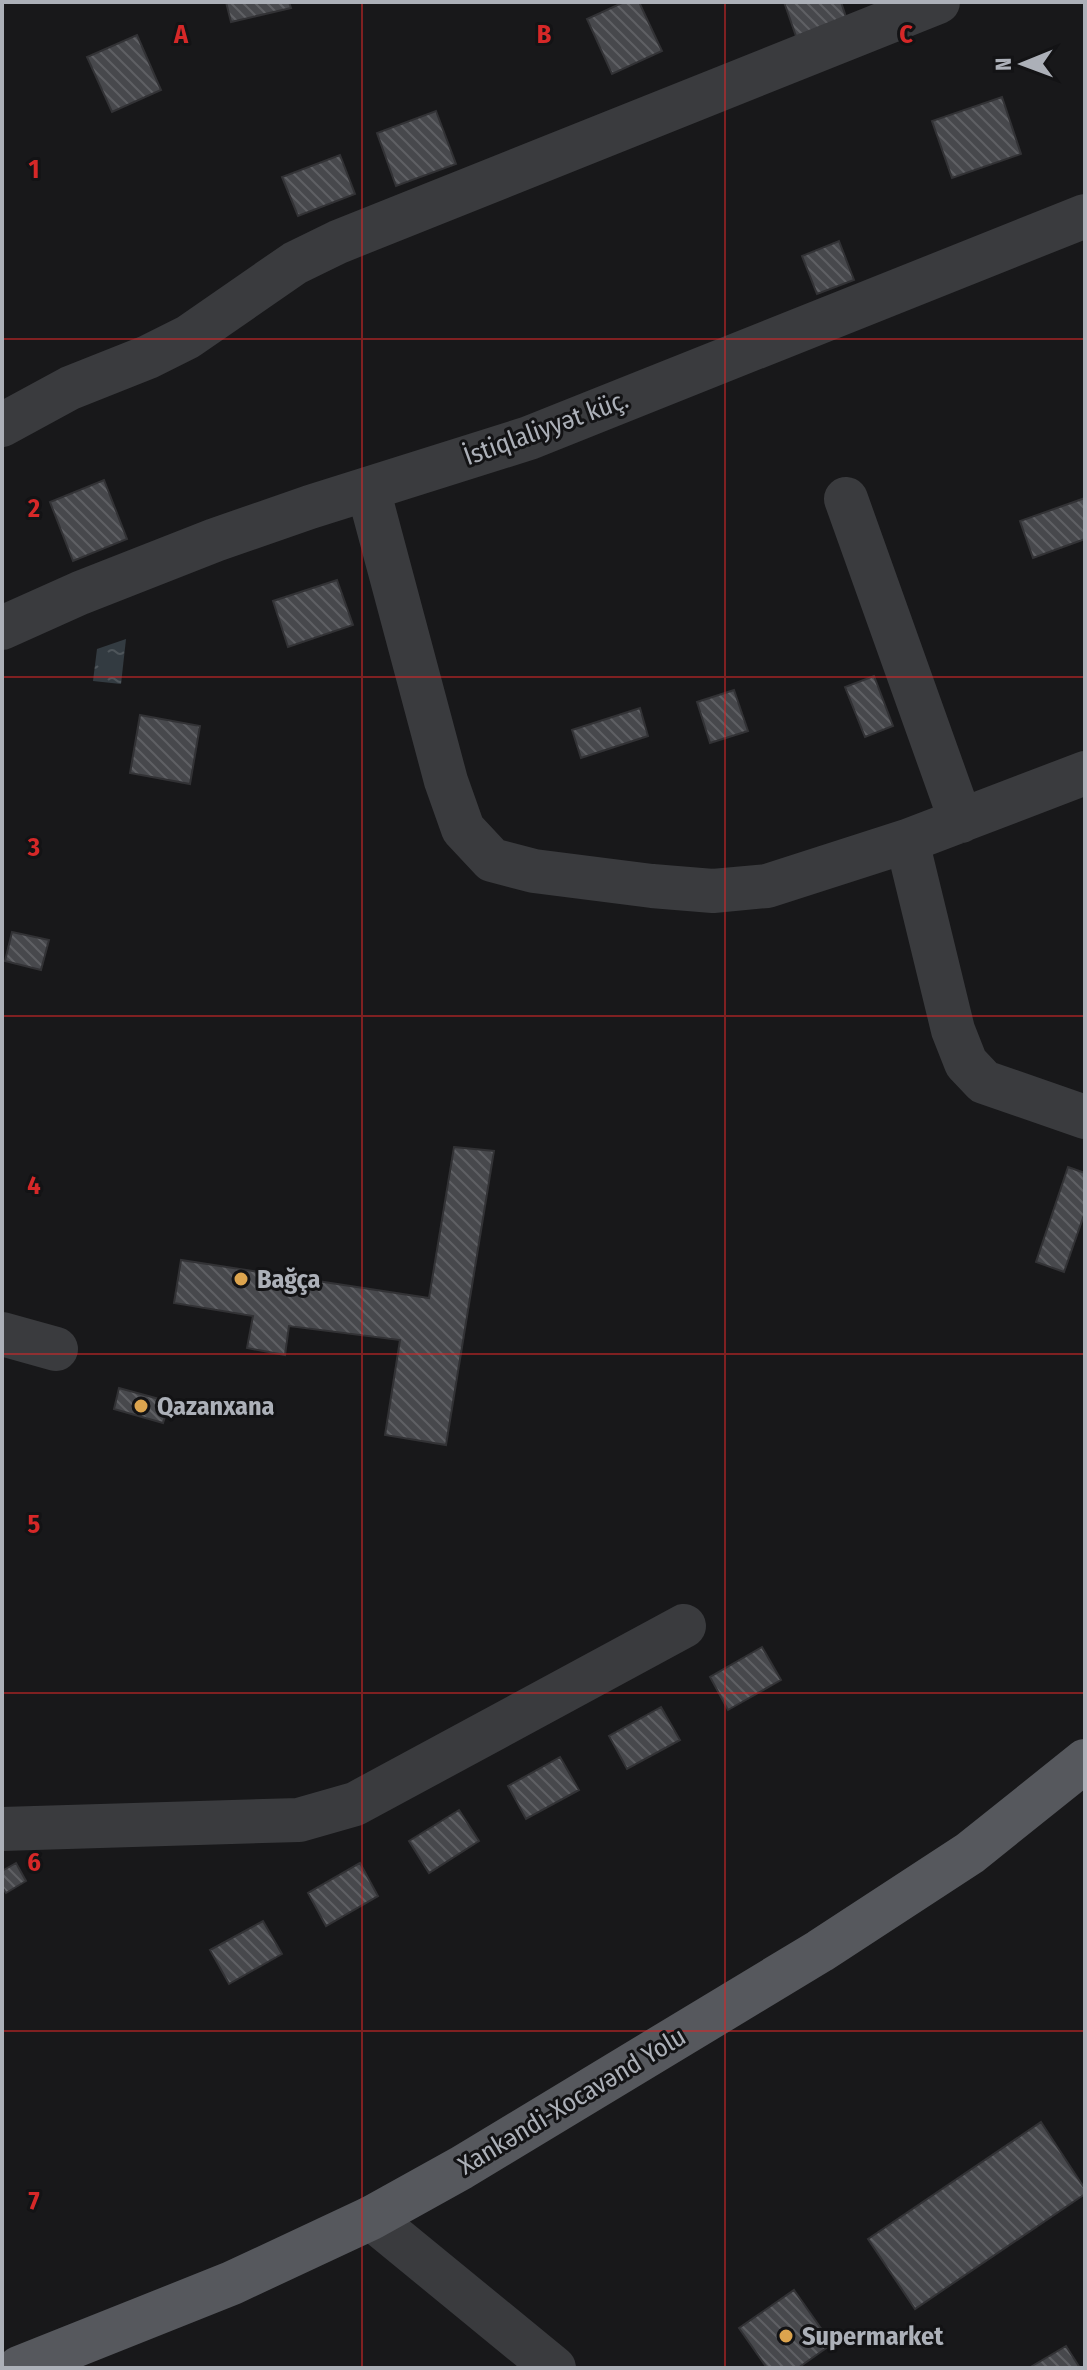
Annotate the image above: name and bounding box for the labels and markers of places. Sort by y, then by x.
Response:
place label: Bağça [257,1264,321,1295]
marker: Bağça [232,1270,250,1288]
place label: Qazanxana [157,1391,275,1422]
marker: Qazanxana [132,1397,150,1415]
place label: Supermarket [802,2321,944,2352]
marker: Supermarket [777,2327,795,2345]

